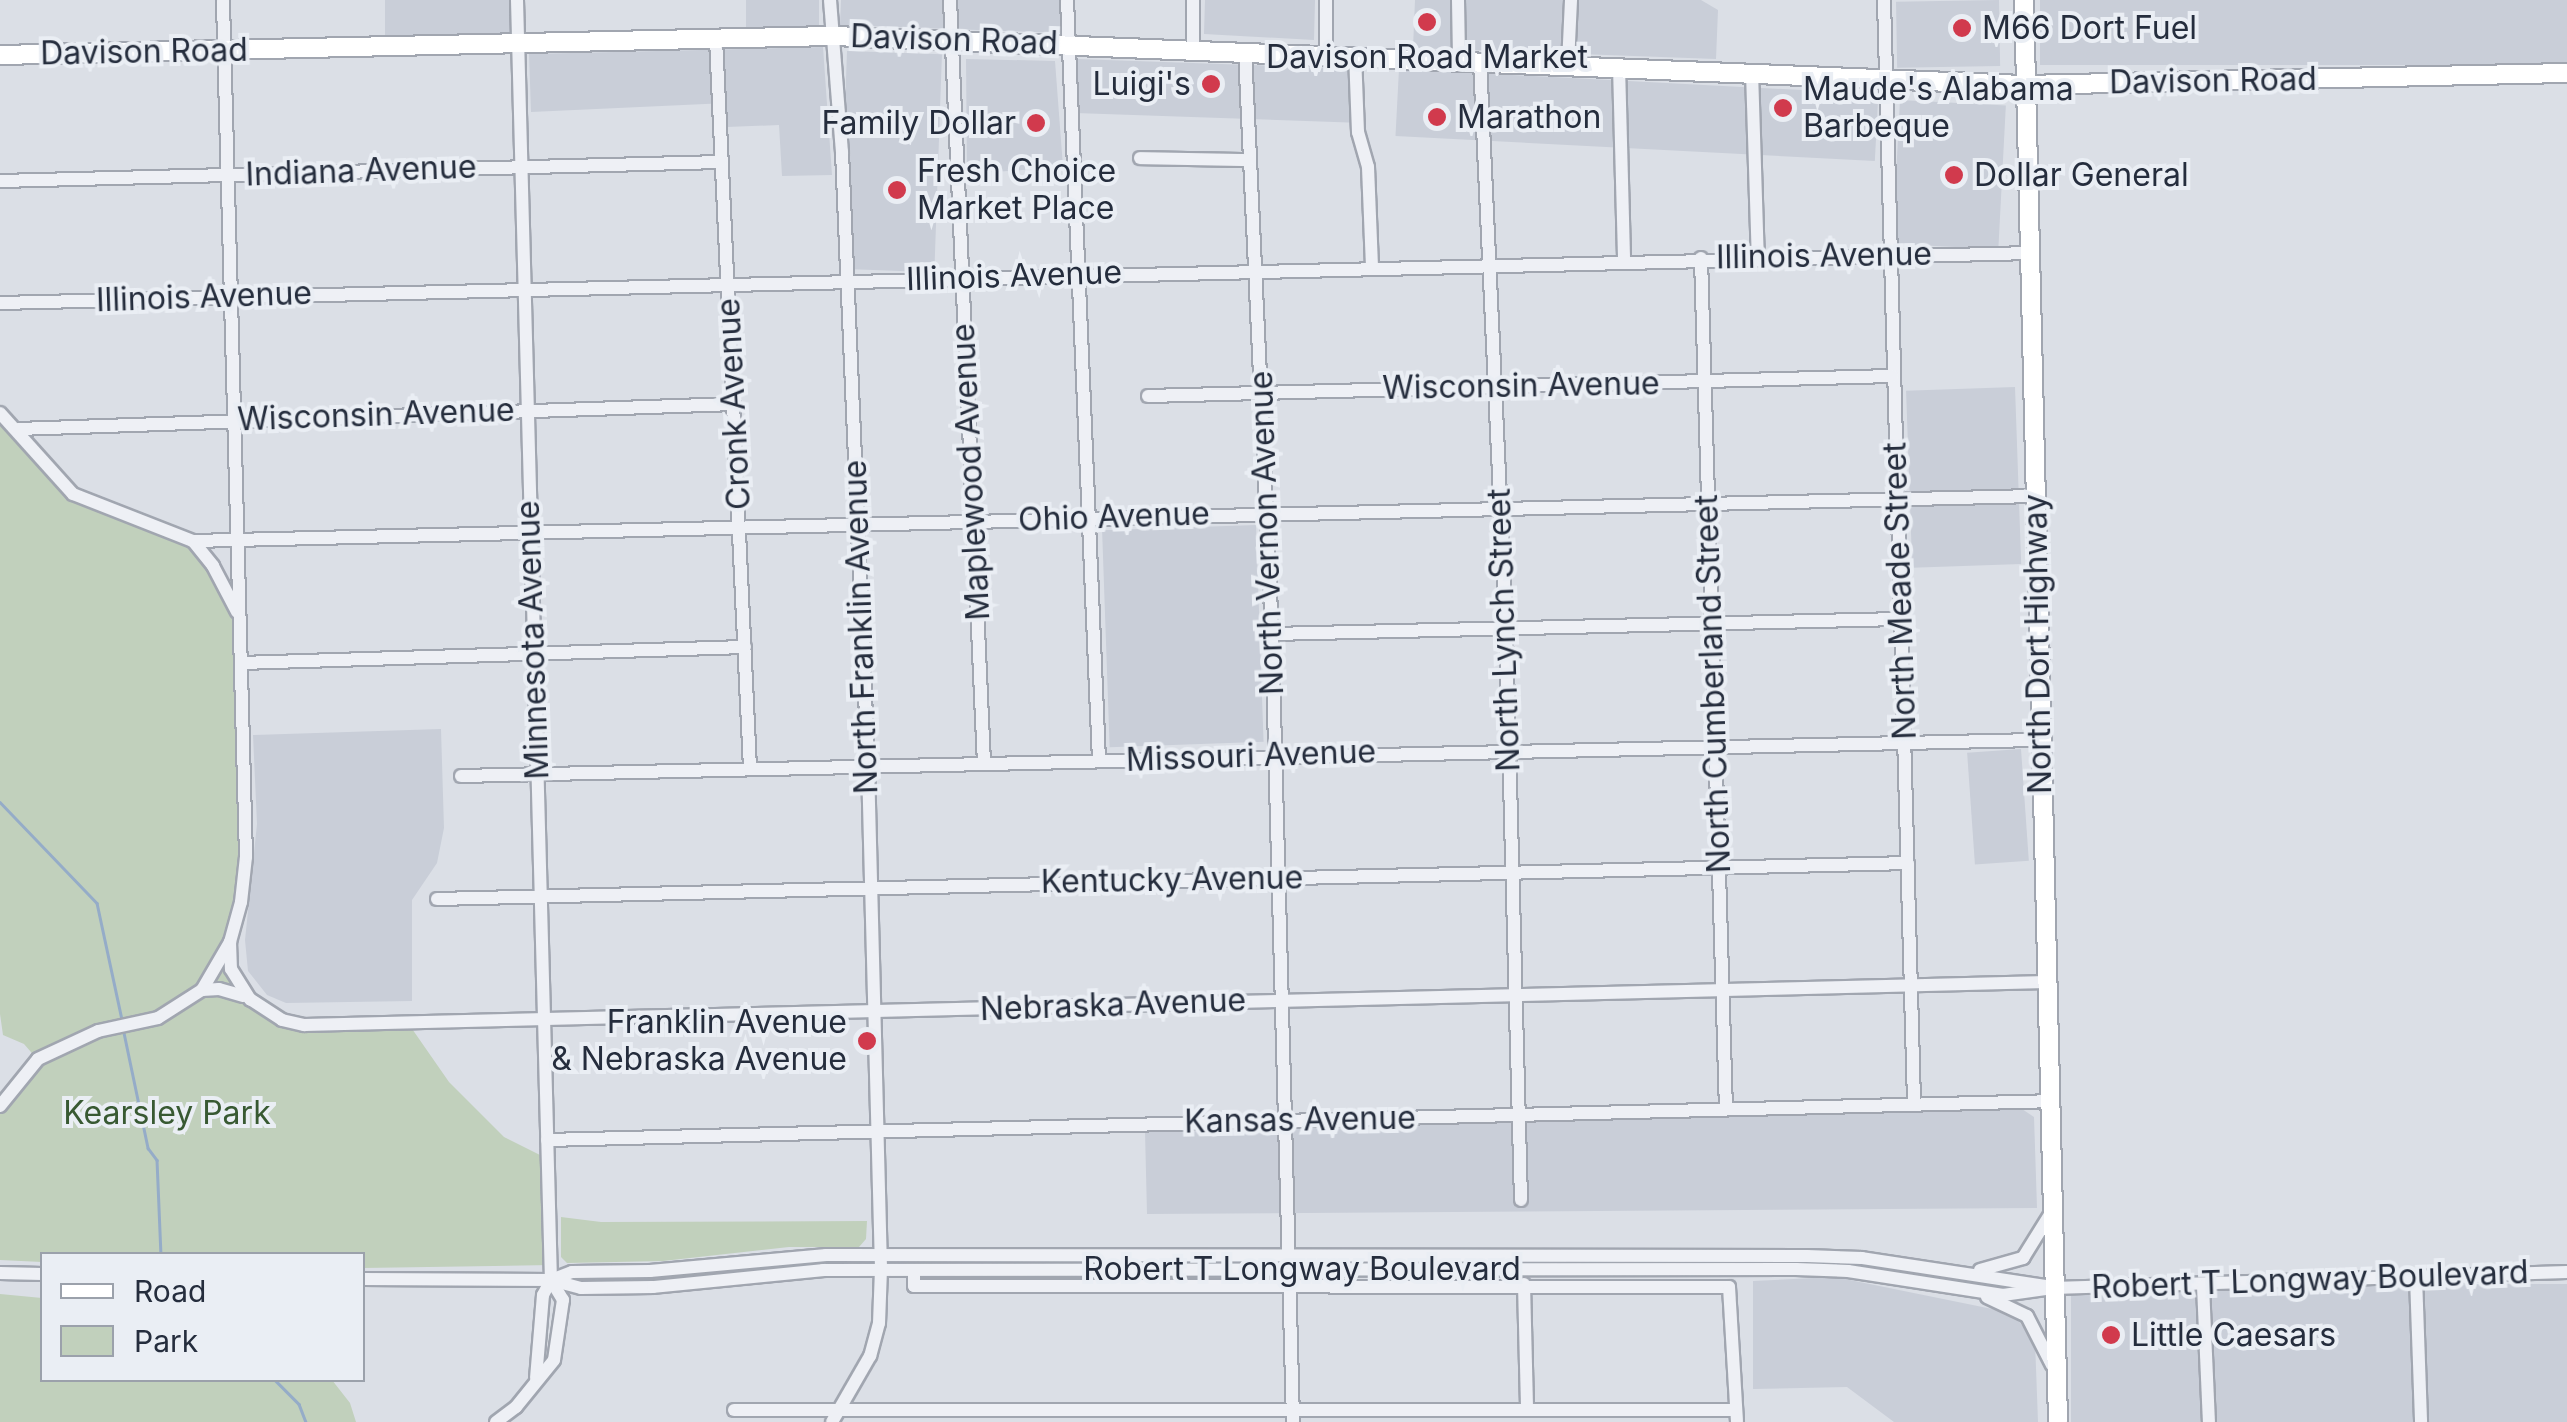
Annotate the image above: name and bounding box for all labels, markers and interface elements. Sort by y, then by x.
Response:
place label: M66 Dort Fuel [1982,9,2197,47]
marker: Davison Road Market [1416,11,1438,33]
street label: Davison Road [850,17,1058,63]
marker: M66 Dort Fuel [1951,17,1973,39]
street label: Davison Road [40,31,248,73]
place label: Davison Road Market [1266,38,1588,76]
street label: Davison Road [2109,60,2317,102]
place label: Luigi's [1092,65,1191,103]
place label: Maude's Alabama Barbeque [1803,71,2074,146]
marker: Luigi's [1200,73,1222,95]
marker: Maude's Alabama Barbeque [1772,97,1794,119]
place label: Marathon [1457,98,1601,136]
place label: Family Dollar [821,104,1016,142]
marker: Marathon [1426,106,1448,128]
marker: Family Dollar [1025,112,1047,134]
street label: Indiana Avenue [245,148,477,194]
place label: Fresh Choice Market Place [917,153,1116,228]
place label: Dollar General [1974,156,2189,194]
marker: Dollar General [1943,164,1965,186]
marker: Fresh Choice Market Place [886,179,908,201]
street label: Illinois Avenue [1716,235,1932,277]
street label: Illinois Avenue [905,253,1123,299]
street label: Illinois Avenue [95,274,313,320]
street label: Cronk Avenue [709,297,759,511]
street label: Maplewood Avenue [944,323,998,621]
street label: Wisconsin Avenue [1382,364,1660,408]
street label: North Vernon Avenue [1242,370,1292,696]
street label: Wisconsin Avenue [237,391,515,439]
street label: North Meade Street [1876,442,1924,740]
street label: North Franklin Avenue [836,459,886,795]
street label: North Lynch Street [1480,488,1528,772]
street label: Ohio Avenue [1018,494,1210,540]
street label: North Cumberland Street [1687,494,1739,874]
street label: North Dort Highway [2016,494,2060,794]
street label: Minnesota Avenue [509,500,557,780]
street label: Missouri Avenue [1125,732,1377,780]
street label: Kentucky Avenue [1040,859,1304,901]
street label: Nebraska Avenue [979,981,1247,1029]
place label: Franklin Avenue & Nebraska Avenue [551,1004,847,1079]
marker: Franklin Avenue & Nebraska Avenue [856,1030,878,1052]
park label: Kearsley Park [63,1094,271,1132]
street label: Kansas Avenue [1184,1099,1416,1141]
street label: Robert T Longway Boulevard [1083,1250,1521,1288]
legend [40,1252,365,1382]
street label: Robert T Longway Boulevard [2091,1253,2529,1307]
text: Road [134,1273,206,1309]
place label: Little Caesars [2131,1316,2336,1354]
text: Park [134,1323,198,1359]
marker: Little Caesars [2100,1324,2122,1346]

